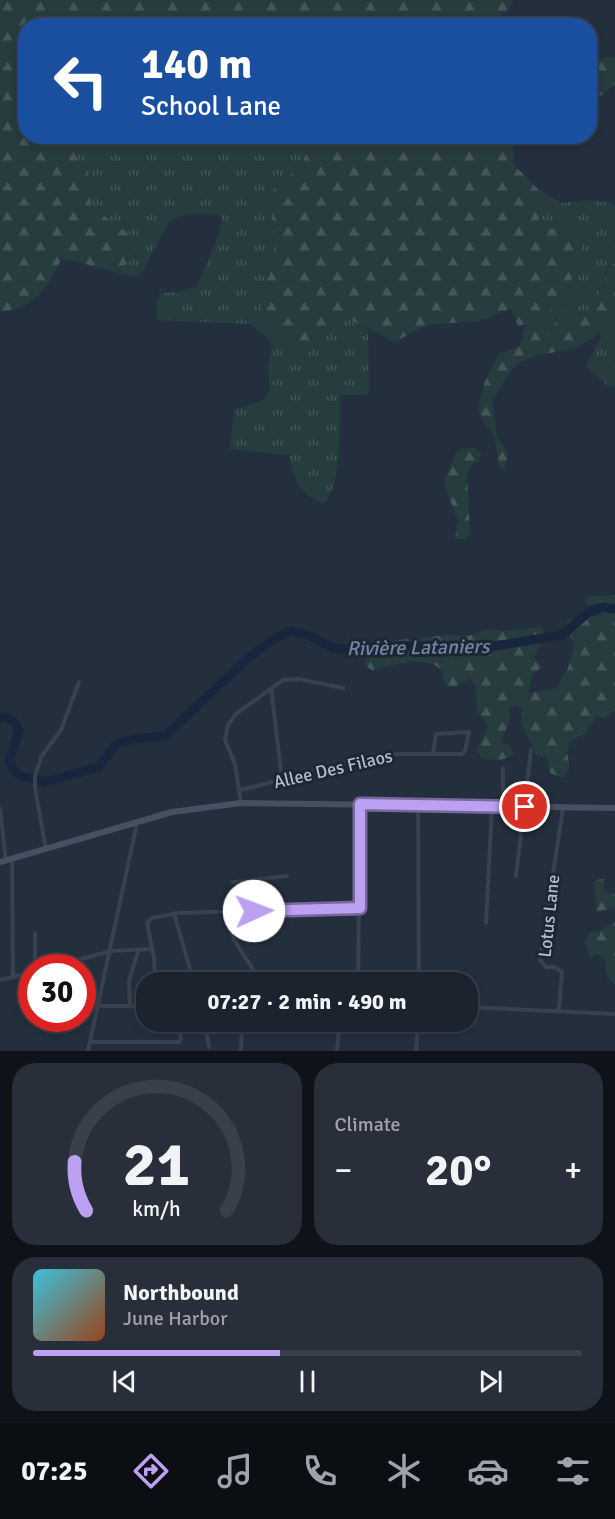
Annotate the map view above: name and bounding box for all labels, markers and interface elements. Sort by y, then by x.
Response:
text: 140 m [141,39,252,90]
icon: left [42,42,120,120]
text: School Lane [141,90,281,123]
water label: Rivière Lataniers [346,634,492,661]
street label: Allee Des Filaos [271,745,395,793]
pin [499,781,550,832]
icon: arrive [508,790,541,823]
street label: Lotus Lane [534,873,564,959]
position arrow [222,879,286,943]
speed limit sign: 30 [18,954,96,1032]
text: 07:27 · 2 min · 490 m [207,988,407,1015]
text: Climate [335,1112,400,1137]
text: 21 [123,1126,190,1203]
text: 20° [425,1143,492,1198]
text: − [335,1150,352,1191]
text: + [564,1150,582,1191]
text: km/h [132,1196,181,1222]
text: Northbound [123,1279,239,1306]
text: June Harbor [123,1306,228,1331]
icon: previous [108,1365,141,1398]
icon: pause [291,1365,324,1398]
icon: next [474,1365,507,1398]
icon: directions [130,1450,172,1492]
icon: music [214,1450,256,1492]
icon: phone [299,1450,341,1492]
icon: climate [383,1450,425,1492]
icon: car [467,1450,509,1492]
icon: filters [552,1450,594,1492]
text: 07:25 [21,1455,87,1488]

